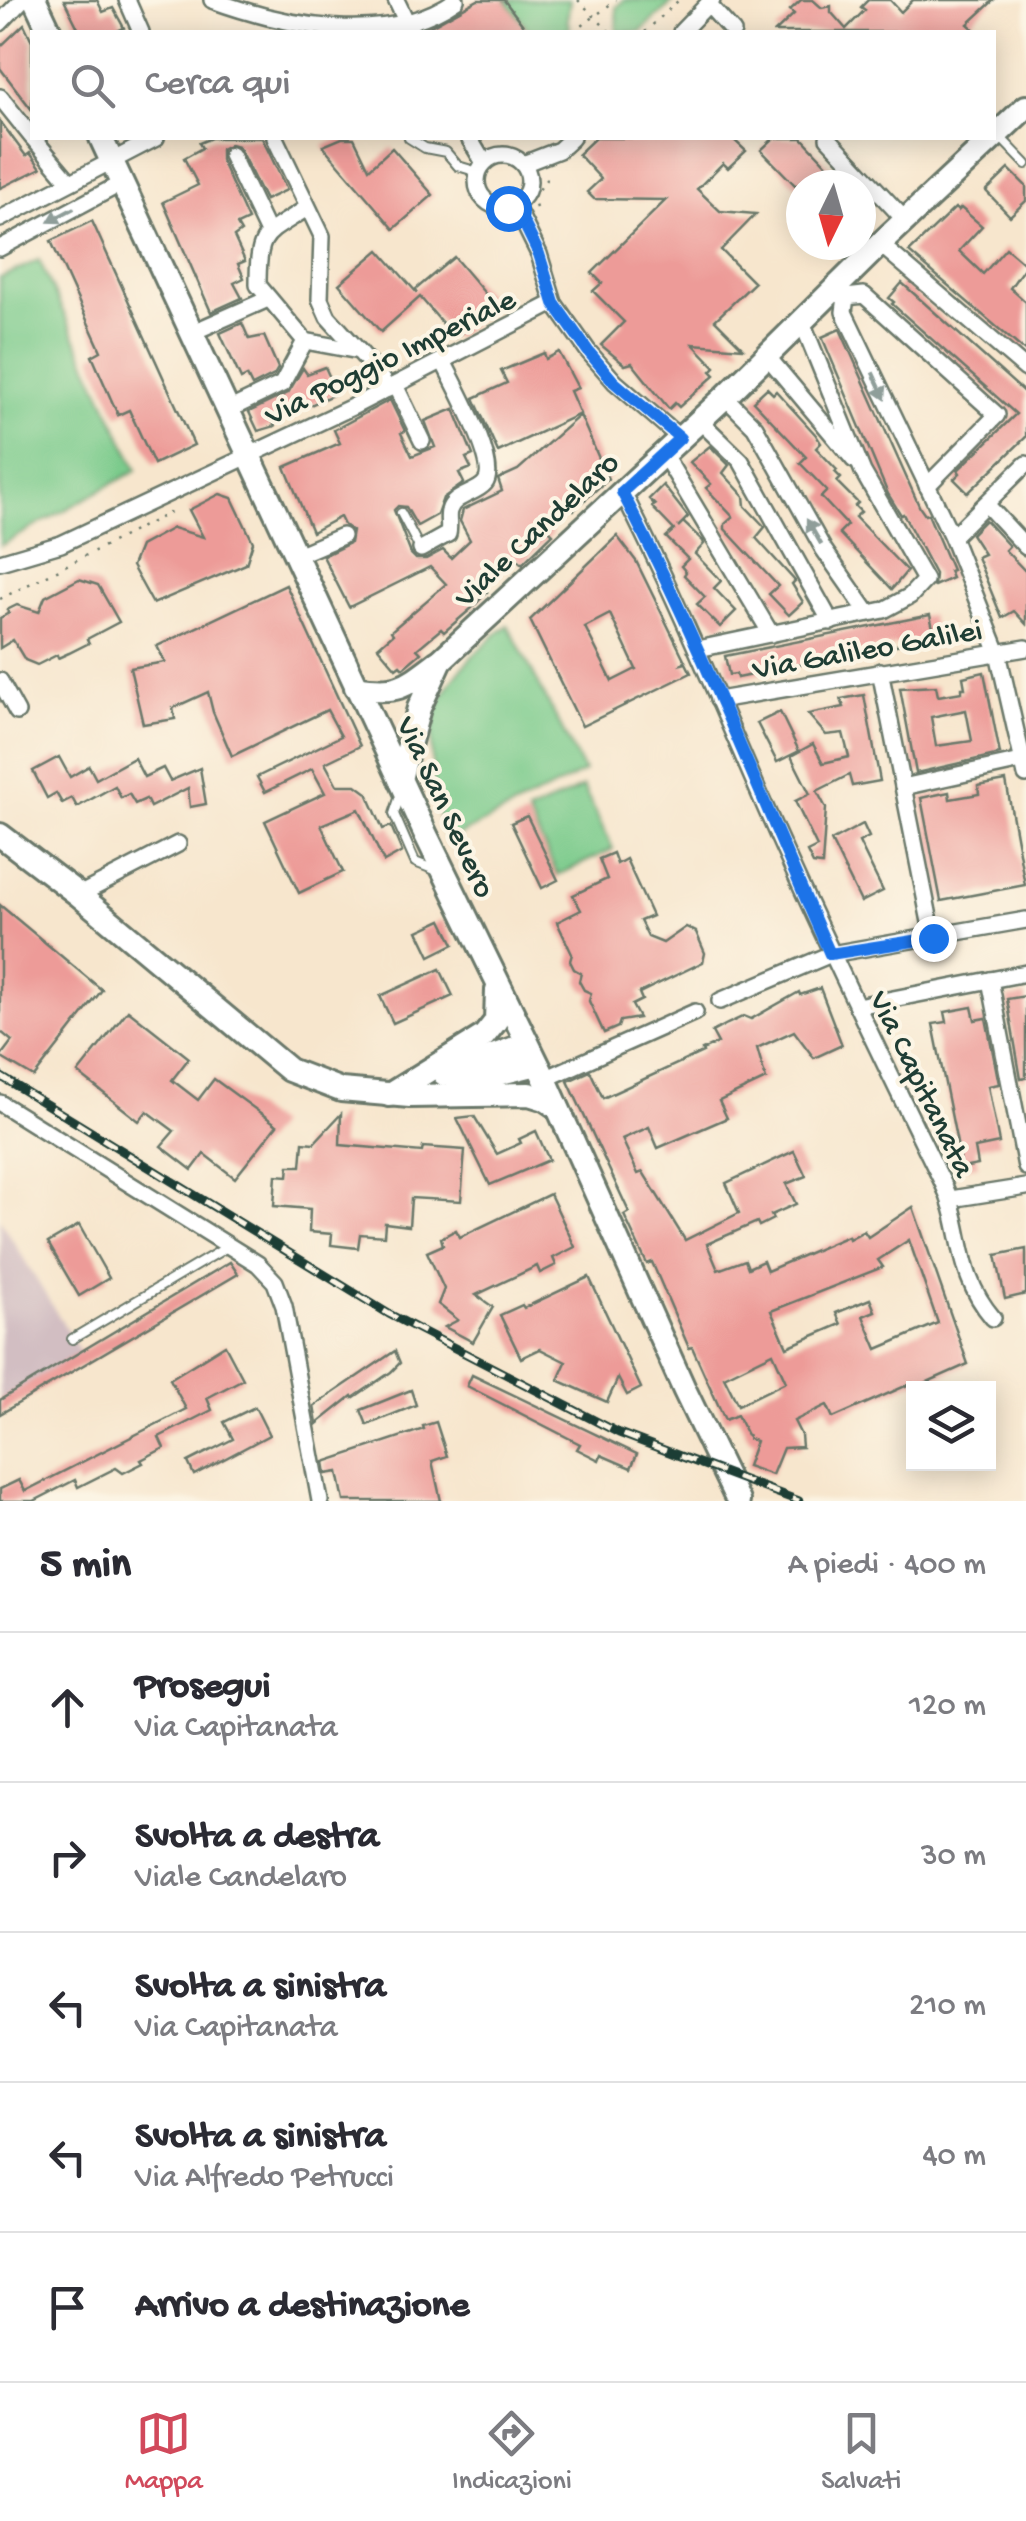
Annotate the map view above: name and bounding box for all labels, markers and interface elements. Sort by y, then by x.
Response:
search box [30,30,996,140]
icon: search [65,58,120,113]
text: Cerca qui [145,63,290,107]
north arrow [786,170,876,260]
route start [486,186,532,232]
one-way arrow [47,206,75,224]
street label: Via Poggio Imperiale [259,282,523,437]
one-way arrow [871,372,888,401]
street label: Viale Candelaro [447,445,629,619]
one-way arrow [806,518,824,546]
street label: Via Galileo Galilei [749,613,986,691]
street label: Via San Severo [385,711,502,905]
route end [911,916,957,962]
street label: Via Capitanata [858,985,982,1186]
map controls [906,1381,996,1471]
button: layers [906,1381,996,1471]
text: 5 min [40,1542,131,1591]
text: A piedi · 400 m [788,1547,986,1585]
text: Prosegui [135,1666,270,1710]
icon: ahead [40,1680,95,1735]
text: 120 m [909,1688,986,1726]
text: Via Capitanata [135,1710,338,1748]
text: Svolta a destra [135,1816,379,1860]
icon: right [40,1830,95,1885]
text: 30 m [921,1838,986,1876]
text: Viale Candelaro [135,1860,347,1898]
text: Svolta a sinistra [135,1966,386,2010]
icon: left [40,1980,95,2035]
text: 210 m [909,1988,986,2026]
text: Via Capitanata [135,2010,338,2048]
text: Svolta a sinistra [135,2116,386,2160]
icon: left [40,2130,95,2185]
text: 40 m [922,2138,986,2176]
text: Via Alfredo Petrucci [135,2160,394,2198]
icon: arrive [40,2280,95,2335]
text: Arrivo a destinazione [135,2285,469,2329]
tab: Mappa [125,2406,203,2499]
tab: Indicazioni [452,2406,572,2499]
tab: Salvati [821,2406,901,2499]

